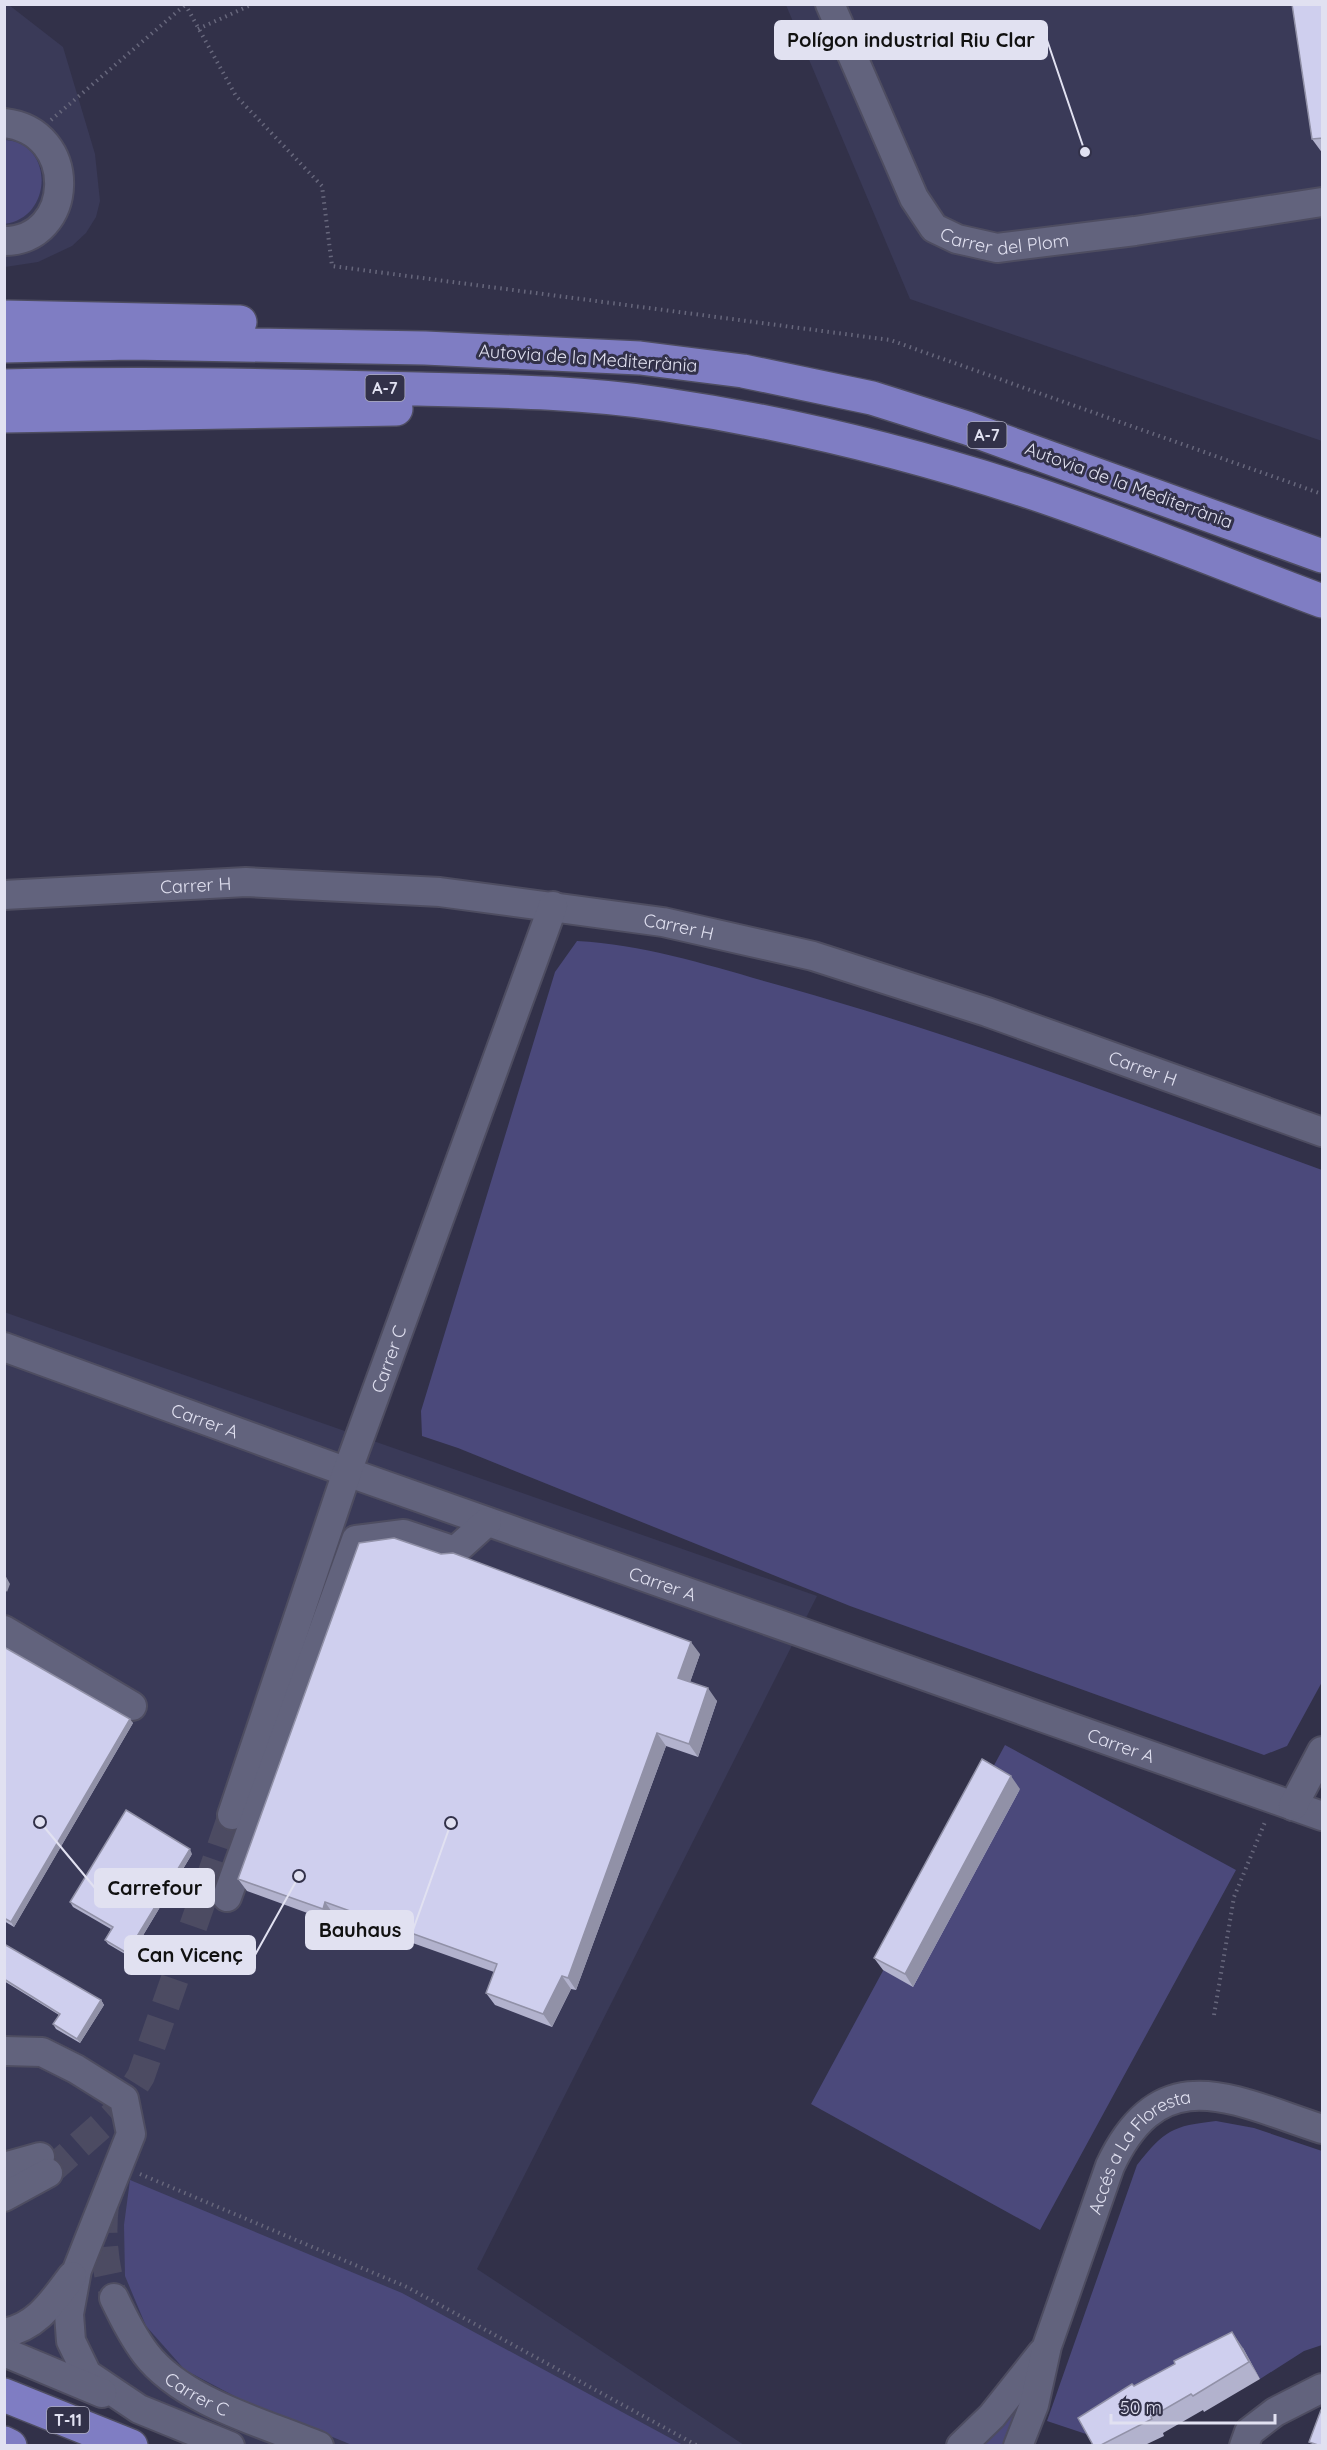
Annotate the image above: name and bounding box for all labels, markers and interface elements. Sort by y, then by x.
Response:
callout: Polígon industrial Riu Clar [775,21,1047,59]
text: Polígon industrial Riu Clar [787,27,1035,52]
street label: Carrer del Plom [937,221,1070,259]
street label: Autovia de la Mediterrània [478,339,698,377]
road number: A-7 [366,375,404,401]
road number: A-7 [968,422,1006,448]
street label: Autovia de la Mediterrània [1022,437,1236,533]
street label: Carrer H [160,871,232,898]
street label: Carrer H [642,908,716,945]
street label: Carrer H [1106,1045,1180,1091]
street label: Carrer C [365,1322,411,1396]
street label: Carrer A [168,1398,242,1443]
street label: Carrer A [626,1561,700,1606]
street label: Carrer A [1084,1723,1158,1768]
callout: Carrefour [95,1869,214,1907]
text: Carrefour [108,1875,203,1900]
callout: Bauhaus [306,1911,413,1949]
text: Bauhaus [319,1917,401,1942]
callout: Can Vicenç [125,1936,255,1974]
text: Can Vicenç [137,1942,243,1967]
street label: Accés a La Floresta [1083,2085,1192,2217]
street label: Carrer C [160,2366,233,2421]
scale bar [1111,2387,1274,2425]
text: 50 m [1120,2396,1162,2419]
road number: T-11 [47,2407,89,2433]

